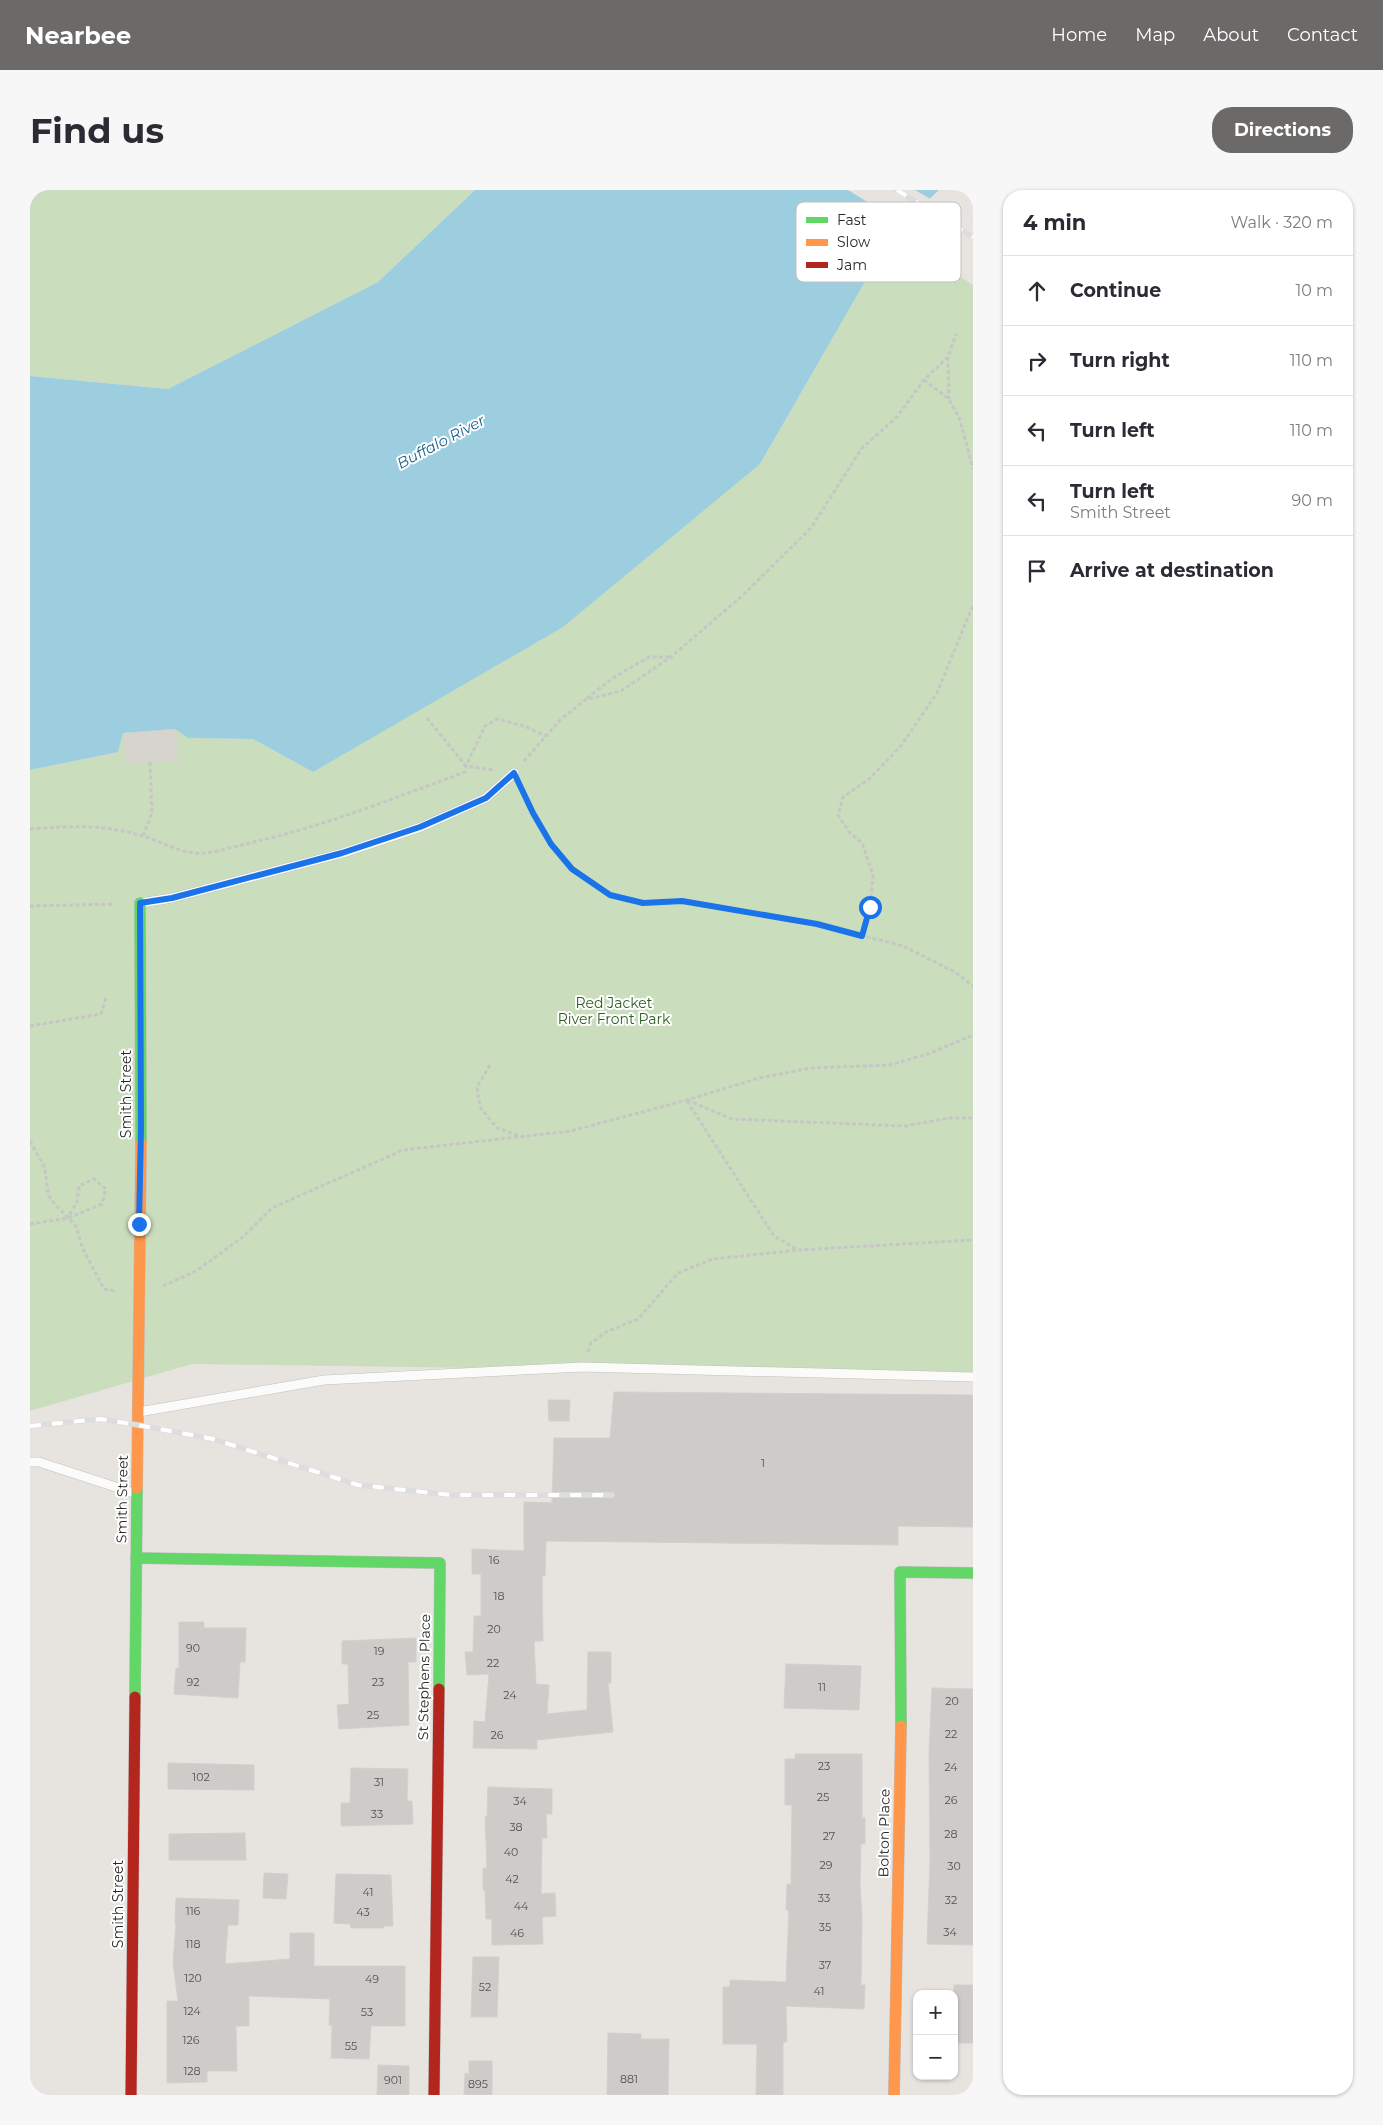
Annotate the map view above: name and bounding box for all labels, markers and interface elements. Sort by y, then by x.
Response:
text: Nearbee [25,21,131,50]
text: Home [1051,24,1107,46]
text: Map [1135,24,1175,46]
text: About [1203,24,1259,46]
text: Contact [1287,24,1358,46]
button: Directions [1212,107,1353,153]
text: Find us [30,109,164,152]
legend [796,202,961,282]
text: 4 min [1023,210,1086,235]
text: Fast [837,211,867,229]
text: Walk · 320 m [1231,213,1333,232]
text: Slow [837,233,871,251]
text: Jam [836,256,867,274]
icon: ahead [1023,277,1051,305]
text: Continue [1070,279,1161,302]
text: 10 m [1295,281,1333,300]
icon: right [1023,347,1051,375]
text: Turn right [1070,349,1170,372]
text: 110 m [1290,351,1333,370]
water label: Buffalo River [394,410,489,473]
icon: left [1023,417,1051,445]
text: Turn left [1070,419,1155,442]
text: 110 m [1290,421,1333,440]
text: Turn left [1070,480,1155,503]
icon: left [1023,487,1051,515]
text: 90 m [1291,491,1333,510]
text: Smith Street [1070,503,1171,522]
icon: arrive [1023,557,1051,585]
text: Arrive at destination [1070,559,1274,582]
route start [859,896,882,919]
park label: Red Jacket River Front Park [558,994,671,1028]
street label: Smith Street [117,1050,135,1138]
route end [128,1213,151,1236]
street label: Smith Street [112,1454,132,1543]
house number: 1 [761,1456,765,1470]
house number: 16 [489,1553,500,1567]
house number: 18 [494,1589,505,1603]
street label: St Stephens Place [414,1614,434,1740]
house number: 20 [487,1622,501,1636]
house number: 90 [186,1641,200,1655]
house number: 19 [374,1644,385,1658]
house number: 22 [487,1656,499,1670]
house number: 92 [187,1675,199,1689]
house number: 23 [372,1675,384,1689]
house number: 11 [818,1680,826,1694]
house number: 24 [503,1688,517,1702]
house number: 20 [945,1694,959,1708]
house number: 25 [367,1708,379,1722]
house number: 22 [945,1727,957,1741]
house number: 26 [491,1728,504,1742]
house number: 23 [818,1759,830,1773]
house number: 24 [944,1760,958,1774]
house number: 102 [192,1770,210,1784]
house number: 31 [374,1775,384,1789]
street label: Bolton Place [874,1789,894,1877]
house number: 25 [817,1790,829,1804]
house number: 26 [945,1793,958,1807]
house number: 34 [513,1794,527,1808]
house number: 33 [371,1807,383,1821]
house number: 38 [509,1820,523,1834]
house number: 28 [944,1827,958,1841]
house number: 27 [823,1829,835,1843]
house number: 40 [504,1845,518,1859]
house number: 29 [820,1858,833,1872]
house number: 30 [947,1859,961,1873]
street label: Smith Street [109,1860,127,1948]
house number: 42 [505,1872,519,1886]
house number: 41 [363,1885,373,1899]
house number: 33 [818,1891,830,1905]
house number: 32 [945,1893,957,1907]
house number: 44 [514,1899,529,1913]
house number: 116 [186,1904,201,1918]
house number: 43 [356,1905,370,1919]
house number: 35 [819,1920,831,1934]
house number: 34 [943,1925,957,1939]
house number: 46 [510,1926,524,1940]
house number: 118 [186,1937,200,1951]
house number: 37 [819,1958,831,1972]
house number: 120 [184,1971,202,1985]
house number: 49 [365,1972,379,1986]
house number: 52 [479,1980,491,1994]
house number: 41 [814,1984,824,1998]
map controls [913,1990,958,2080]
button: + [913,1990,958,2035]
house number: 124 [183,2004,201,2018]
house number: 53 [361,2005,373,2019]
house number: 126 [183,2033,200,2047]
button: − [913,2035,958,2080]
house number: 55 [345,2039,357,2053]
house number: 128 [183,2064,201,2078]
house number: 881 [620,2072,638,2086]
house number: 901 [384,2073,402,2087]
house number: 895 [468,2077,488,2091]

